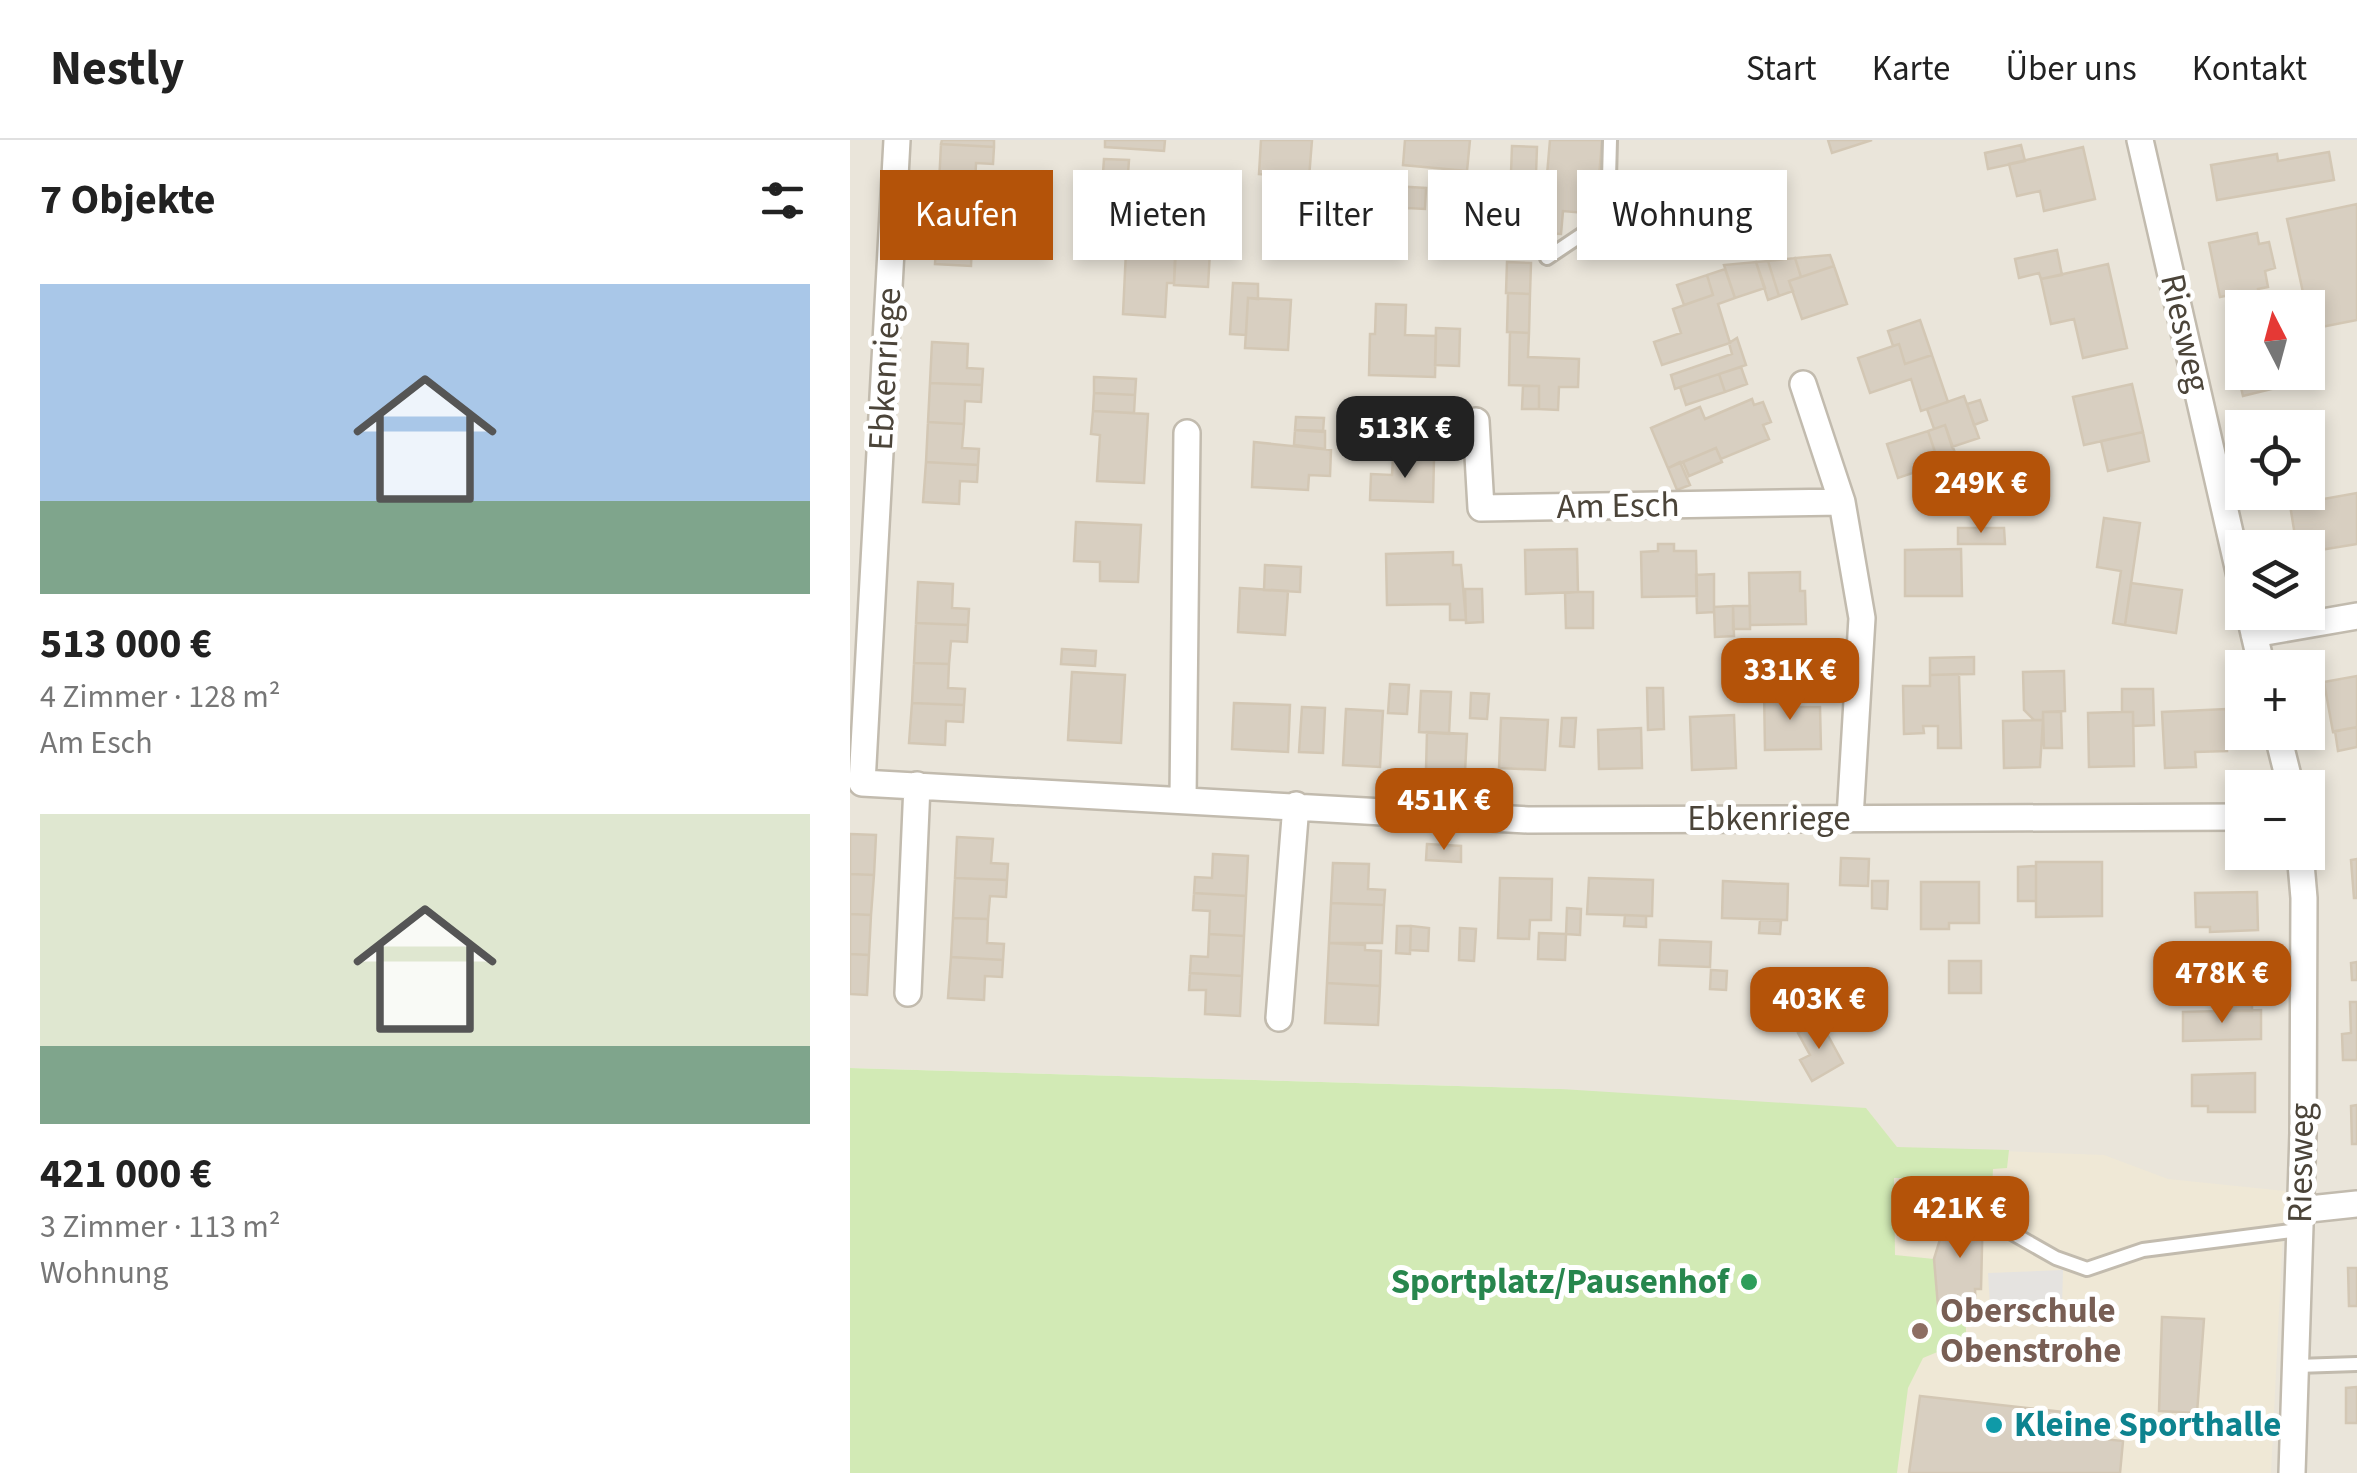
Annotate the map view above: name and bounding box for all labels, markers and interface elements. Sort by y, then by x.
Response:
text: Nestly [50,35,184,103]
text: Start [1746,44,1817,94]
text: Karte [1872,44,1950,94]
text: Über uns [2005,44,2137,94]
text: Kontakt [2192,44,2307,94]
text: 7 Objekte [40,170,215,230]
chip: Kaufen [880,170,1053,260]
chip: Mieten [1073,170,1242,260]
chip: Filter [1262,170,1408,260]
chip: Neu [1428,170,1557,260]
chip: Wohnung [1577,170,1787,260]
icon: filters [755,173,810,228]
street label: Riesweg [2147,269,2223,398]
street label: Ebkenriege [856,286,914,452]
north arrow [2225,290,2325,390]
map controls [2225,290,2325,870]
icon: home [335,349,515,529]
pin: 513K € [1324,396,1486,481]
text: 513K € [1358,405,1452,451]
button: locate [2225,410,2325,510]
pin: 249K € [1900,451,2062,536]
text: 249K € [1934,460,2028,506]
street label: Am Esch [1556,480,1680,532]
button: layers [2225,530,2325,630]
text: 513 000 € [40,614,212,674]
pin: 331K € [1709,638,1871,723]
text: 331K € [1743,647,1837,693]
button: + [2225,650,2325,750]
text: 4 Zimmer · 128 m² [40,674,281,720]
text: Am Esch [40,720,153,766]
pin: 451K € [1363,768,1525,853]
button: − [2225,770,2325,870]
text: 451K € [1397,777,1491,823]
street label: Ebkenriege [1687,794,1851,844]
icon: home [335,879,515,1059]
pin: 478K € [2141,941,2303,1026]
text: 478K € [2175,950,2269,996]
pin: 403K € [1738,967,1900,1052]
text: 403K € [1772,976,1866,1022]
street label: Riesweg [2275,1102,2327,1224]
text: 421 000 € [40,1144,212,1204]
pin: 421K € [1879,1176,2041,1261]
text: 421K € [1913,1185,2007,1231]
text: 3 Zimmer · 113 m² [40,1204,281,1250]
text: Wohnung [40,1250,168,1296]
place label: Sportplatz/Pausenhof [1391,1257,1731,1307]
marker: Sportplatz/Pausenhof [1738,1271,1760,1293]
place label: Oberschule Obenstrohe [1940,1286,2121,1376]
marker: Oberschule Obenstrohe [1909,1320,1931,1342]
place label: Kleine Sporthalle [2014,1400,2281,1450]
marker: Kleine Sporthalle [1983,1414,2005,1436]

